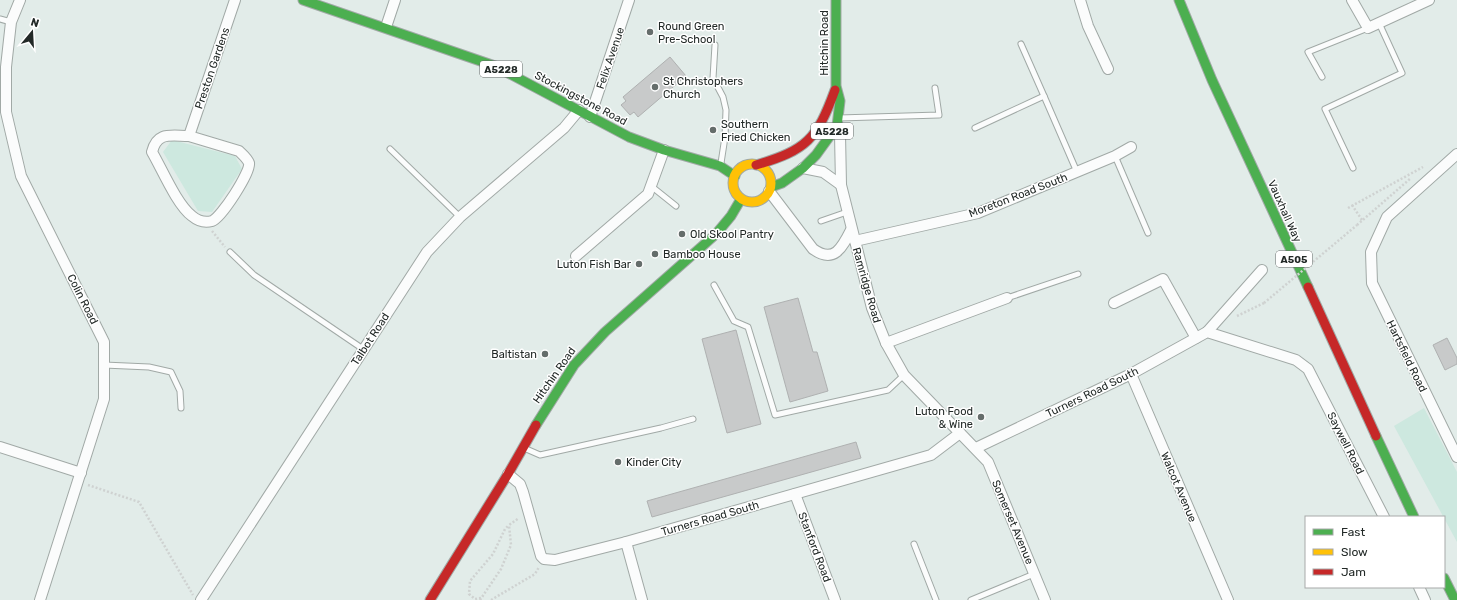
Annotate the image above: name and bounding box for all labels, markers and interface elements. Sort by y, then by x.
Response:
street label: Hitchin Road [818,10,831,76]
north arrow [12,12,52,52]
text: N [29,16,41,30]
place label: Round Green Pre-School [658,20,725,46]
street label: Preston Gardens [192,25,233,111]
street label: Felix Avenue [594,25,627,91]
marker: Round Green Pre-School [645,27,655,37]
road number: A5228 [480,61,522,77]
street label: Stockingstone Road [532,69,629,128]
place label: St Christophers Church [663,75,744,101]
marker: St Christophers Church [650,82,660,92]
place label: Southern Fried Chicken [721,118,791,144]
road number: A5228 [811,123,853,139]
marker: Southern Fried Chicken [708,125,718,135]
street label: Moreton Road South [967,171,1069,220]
street label: Vauxhall Way [1265,178,1304,244]
place label: Old Skool Pantry [690,228,774,241]
marker: Old Skool Pantry [677,229,687,239]
street label: Ramridge Road [850,246,884,324]
place label: Bamboo House [663,248,741,261]
marker: Bamboo House [650,249,660,259]
road number: A505 [1276,251,1312,267]
place label: Luton Fish Bar [557,258,632,271]
marker: Luton Fish Bar [634,259,644,269]
street label: Colin Road [64,272,101,326]
street label: Talbot Road [349,311,392,368]
street label: Hartsfield Road [1384,318,1430,394]
street label: Hitchin Road [530,345,579,406]
place label: Baltistan [491,348,537,361]
marker: Baltistan [540,349,550,359]
street label: Turners Road South [1044,364,1141,420]
place label: Luton Food & Wine [915,405,973,431]
street label: Saywell Road [1324,410,1367,476]
marker: Luton Food & Wine [976,412,986,422]
street label: Walcot Avenue [1158,450,1199,524]
place label: Kinder City [626,456,682,469]
marker: Kinder City [613,457,623,467]
street label: Somerset Avenue [989,478,1036,566]
street label: Turners Road South [660,498,761,539]
street label: Stanford Road [795,510,834,584]
legend [1305,516,1445,588]
text: Fast [1341,525,1365,539]
text: Slow [1341,545,1368,559]
text: Jam [1341,565,1366,579]

